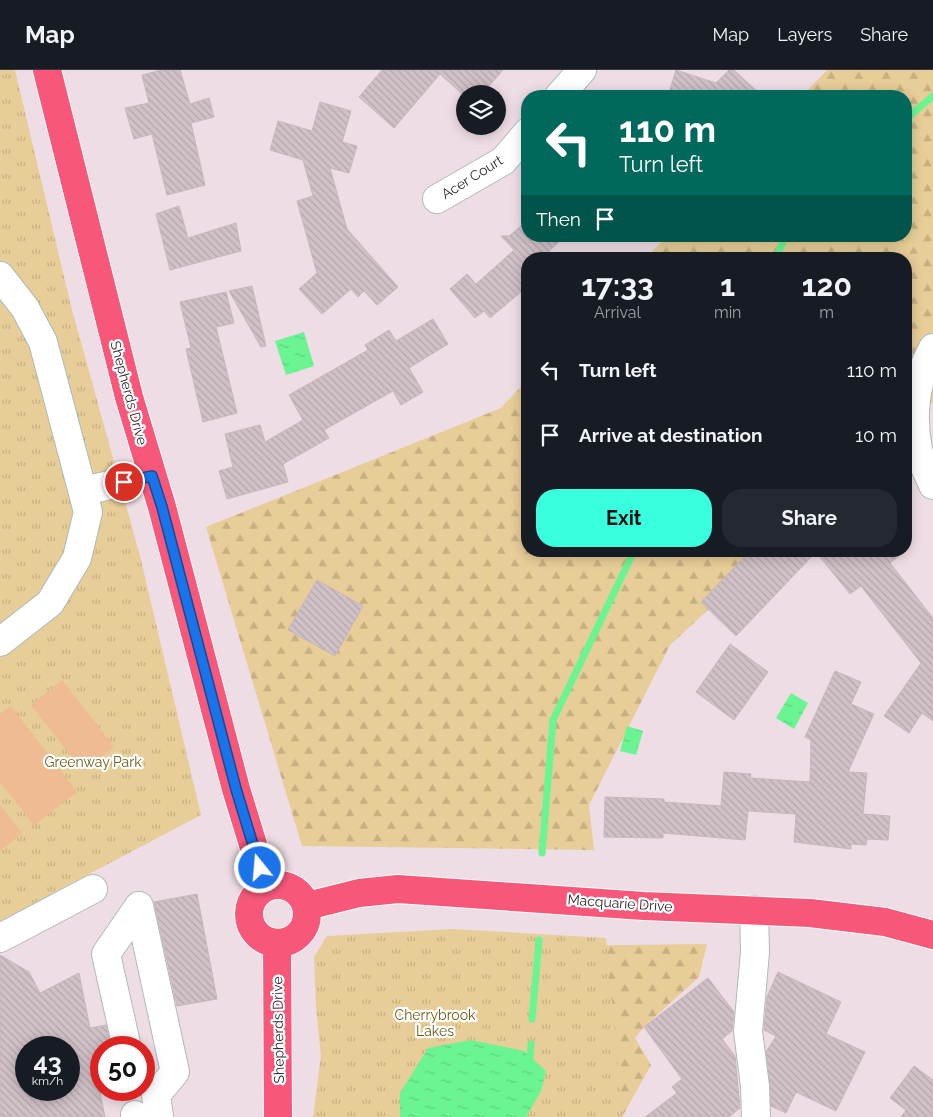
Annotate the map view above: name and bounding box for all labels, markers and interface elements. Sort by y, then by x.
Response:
text: Map [25,20,75,49]
text: Map [713,24,749,45]
text: Layers [777,24,832,45]
text: Share [860,24,908,45]
map controls [456,85,506,135]
button: layers [456,85,506,135]
text: 110 m [619,109,716,150]
icon: left [536,110,601,175]
text: Turn left [619,151,703,177]
street label: Acer Court [438,152,506,202]
icon: arrive [591,205,619,233]
text: Then [536,208,581,230]
text: 17:33 [581,268,654,303]
text: 1 [720,268,735,303]
text: 120 [802,268,852,303]
text: Arrival [594,303,641,322]
text: min [714,303,741,322]
text: m [819,303,834,322]
street label: Shepherds Drive [107,339,151,447]
icon: left [536,356,564,384]
text: Turn left [579,359,656,381]
text: 110 m [847,359,897,381]
icon: arrive [536,421,564,449]
text: Arrive at destination [579,424,763,446]
text: 10 m [855,424,897,446]
pin [103,461,145,503]
icon: arrive [110,468,138,496]
button: Exit [536,489,712,547]
button: Share [722,489,897,547]
park label: Greenway Park [44,754,142,770]
position arrow [233,841,285,893]
street label: Macquarie Drive [567,891,673,915]
street label: Shepherds Drive [269,976,287,1084]
park label: Cherrybrook Lakes [395,1007,476,1039]
speed limit sign: 50 [90,1036,155,1101]
text: 43 [33,1047,62,1077]
text: km/h [32,1074,63,1088]

